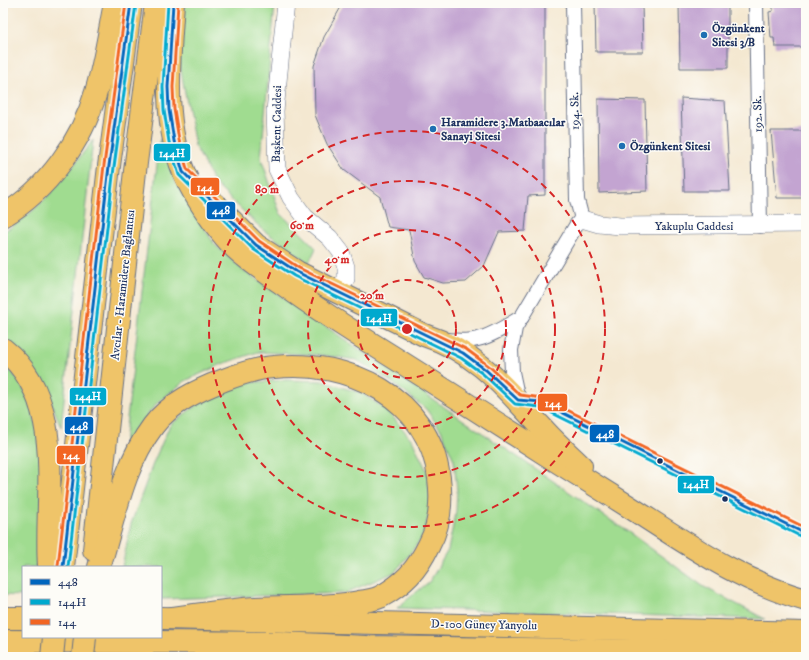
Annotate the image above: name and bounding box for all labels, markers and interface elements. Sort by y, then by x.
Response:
place label: Özgünkent Sitesi 3/B [712,21,765,50]
marker: Özgünkent Sitesi 3/B [699,30,709,40]
street label: Başkent Caddesi [269,85,285,163]
street label: 194. Sk. [567,92,583,130]
street label: 192. Sk. [750,95,766,133]
place label: Haramidere 3.Matbaacılar Sanayi Sitesi [441,115,566,144]
marker: Haramidere 3.Matbaacılar Sanayi Sitesi [428,124,438,134]
place label: Özgünkent Sitesi [630,139,710,154]
marker: Özgünkent Sitesi [617,141,627,151]
line badge: 144H [153,143,191,162]
text: 144H [159,147,186,161]
line badge: 144 [190,177,220,196]
text: 144 [197,181,214,195]
text: 80 m [255,182,279,197]
line badge: 448 [206,201,236,220]
text: 448 [211,204,231,218]
street label: Avcılar - Haramidere Bağlantısı [108,209,138,361]
text: 60 m [290,218,314,233]
street label: Yakuplu Caddesi [655,219,733,234]
text: 40 m [324,252,349,267]
text: 20 m [360,288,384,303]
line badge: 144H [360,308,398,327]
text: 144H [366,312,393,326]
centre of rings [400,322,414,336]
line badge: 144H [69,387,107,406]
text: 144H [75,390,102,404]
line badge: 144 [537,393,568,412]
text: 144 [545,397,562,411]
line badge: 448 [64,416,94,435]
text: 448 [69,420,89,434]
line badge: 448 [589,424,620,443]
text: 448 [595,428,615,442]
line badge: 144 [56,445,86,465]
text: 144 [63,449,80,463]
unlabelled marker [655,456,665,466]
line badge: 144H [677,475,715,494]
text: 144H [683,478,710,492]
unlabelled marker [720,494,730,504]
legend [22,566,162,638]
text: 448 [58,575,78,590]
text: 144H [58,595,86,610]
text: 144 [58,615,77,630]
street label: D-100 Güney Yanyolu [431,617,537,633]

